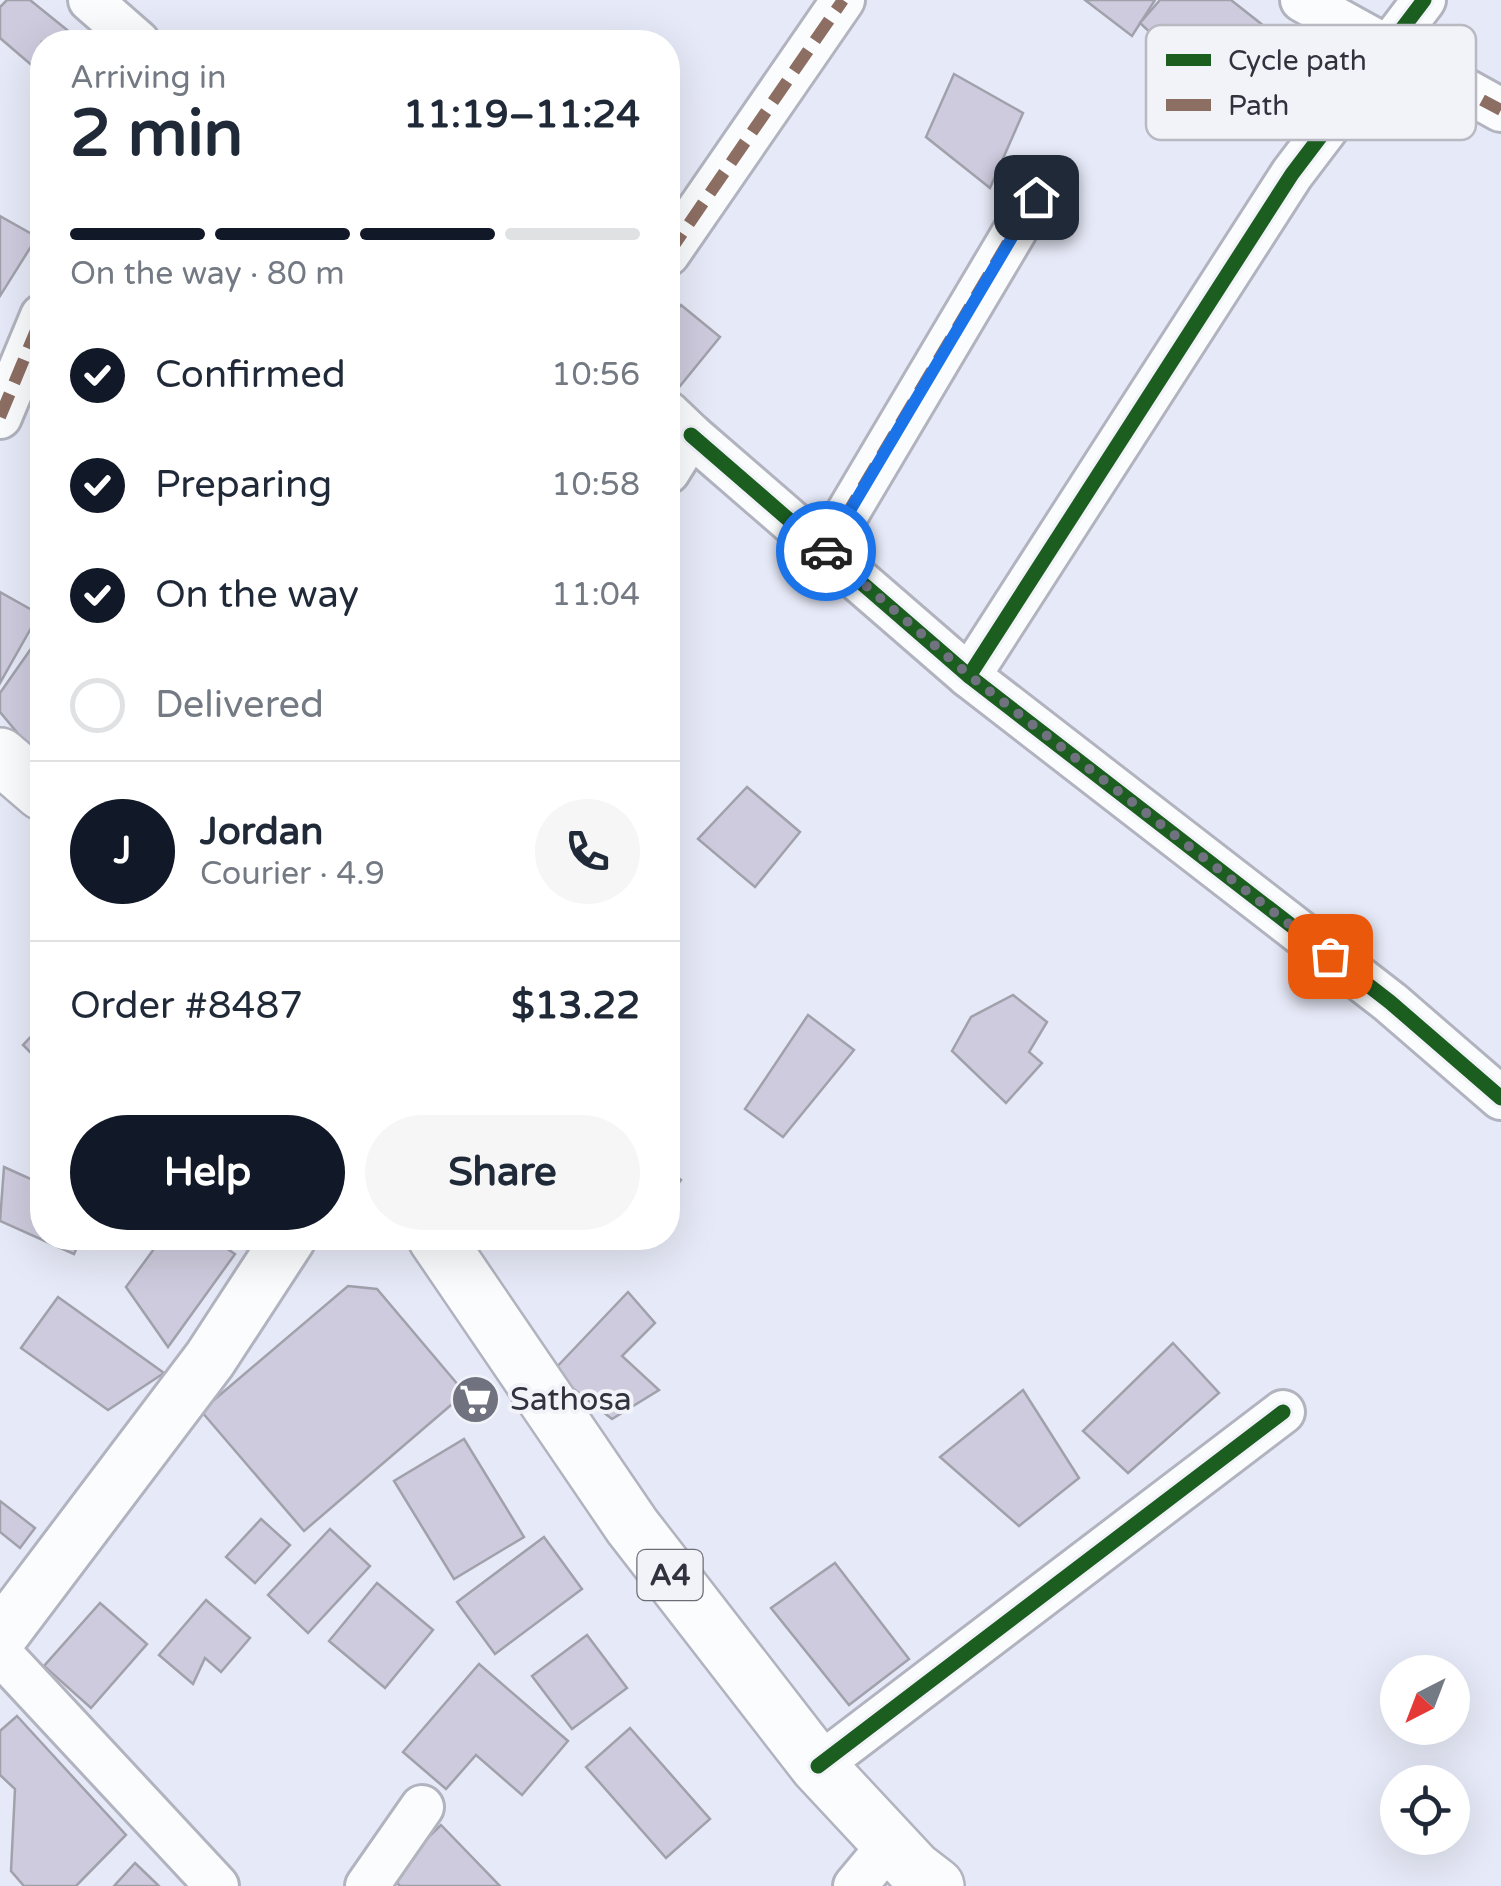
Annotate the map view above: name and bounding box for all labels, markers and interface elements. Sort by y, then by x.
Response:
legend [1146,25,1476,140]
text: Cycle path [1228,44,1367,78]
text: Arriving in [70,59,227,97]
text: Path [1228,89,1289,123]
text: 11:19–11:24 [403,92,640,138]
text: 2 min [70,95,243,174]
pin [994,155,1079,240]
icon: home [1009,170,1064,225]
text: On the way · 80 m [70,255,345,293]
icon: check [70,348,125,403]
text: Confirmed [155,352,346,398]
text: 10:56 [551,356,640,394]
icon: check [70,458,125,513]
text: Preparing [155,462,332,508]
text: 10:58 [551,466,640,504]
courier [776,501,876,601]
icon: car [799,524,854,579]
icon: check [70,568,125,623]
text: On the way [155,572,359,618]
text: 11:04 [551,576,640,614]
text: Delivered [155,682,324,728]
button: phone [535,799,640,904]
text: Jordan [200,809,323,855]
text: J [114,828,131,874]
text: Courier · 4.9 [200,855,385,893]
pin [1288,914,1373,999]
icon: bag [1303,929,1358,984]
text: Order #8487 [70,983,303,1029]
text: $13.22 [511,983,640,1029]
button: Help [70,1115,345,1230]
button: Share [365,1115,640,1230]
supermarket icon: Sathosa [449,1374,501,1426]
place label: Sathosa [510,1381,632,1419]
road number: A4 [638,1550,702,1600]
north arrow [1380,1655,1470,1745]
map controls [1380,1655,1470,1855]
button: locate [1380,1765,1470,1855]

